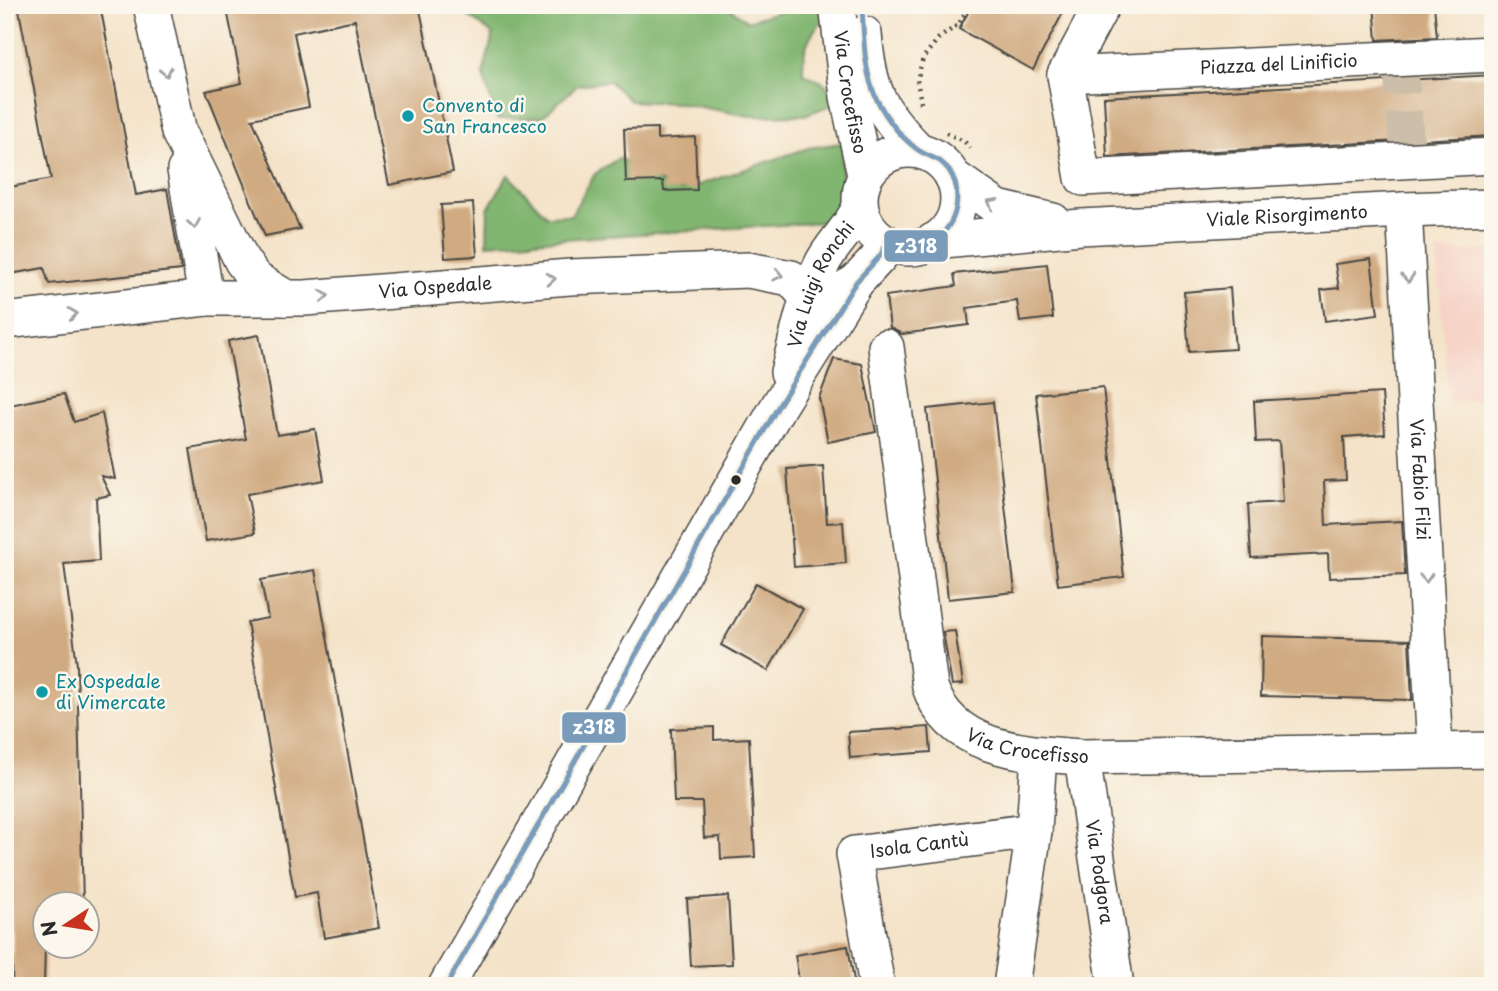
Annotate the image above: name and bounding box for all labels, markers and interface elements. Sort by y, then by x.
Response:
street label: Via Crocefisso [828,29,875,156]
street label: Piazza del Linificio [1199,46,1358,80]
one-way arrow [157,66,172,78]
place label: Convento di San Francesco [422,91,547,139]
marker: Convento di San Francesco [400,108,416,124]
street label: Viale Risorgimento [1206,197,1368,232]
one-way arrow [986,198,999,211]
street label: Via Luigi Ronchi [780,215,860,350]
one-way arrow [186,218,201,230]
line badge: z318 [883,229,949,263]
text: z318 [894,231,938,259]
one-way arrow [772,267,784,281]
street label: Via Ospedale [377,268,493,304]
one-way arrow [546,272,557,287]
one-way arrow [1400,272,1415,283]
one-way arrow [319,289,330,304]
one-way arrow [67,307,79,322]
street label: Via Fabio Filzi [1404,418,1438,541]
unlabelled marker [729,473,743,487]
one-way arrow [1418,573,1433,584]
place label: Ex Ospedale di Vimercate [56,667,166,715]
marker: Ex Ospedale di Vimercate [34,684,50,700]
line badge: z318 [561,711,627,744]
text: z318 [572,712,616,740]
street label: Via Crocefisso [962,720,1089,769]
street label: Via Podgora [1079,818,1122,926]
street label: Isola Cantù [868,824,970,864]
north arrow [32,890,102,960]
text: N [33,918,64,939]

